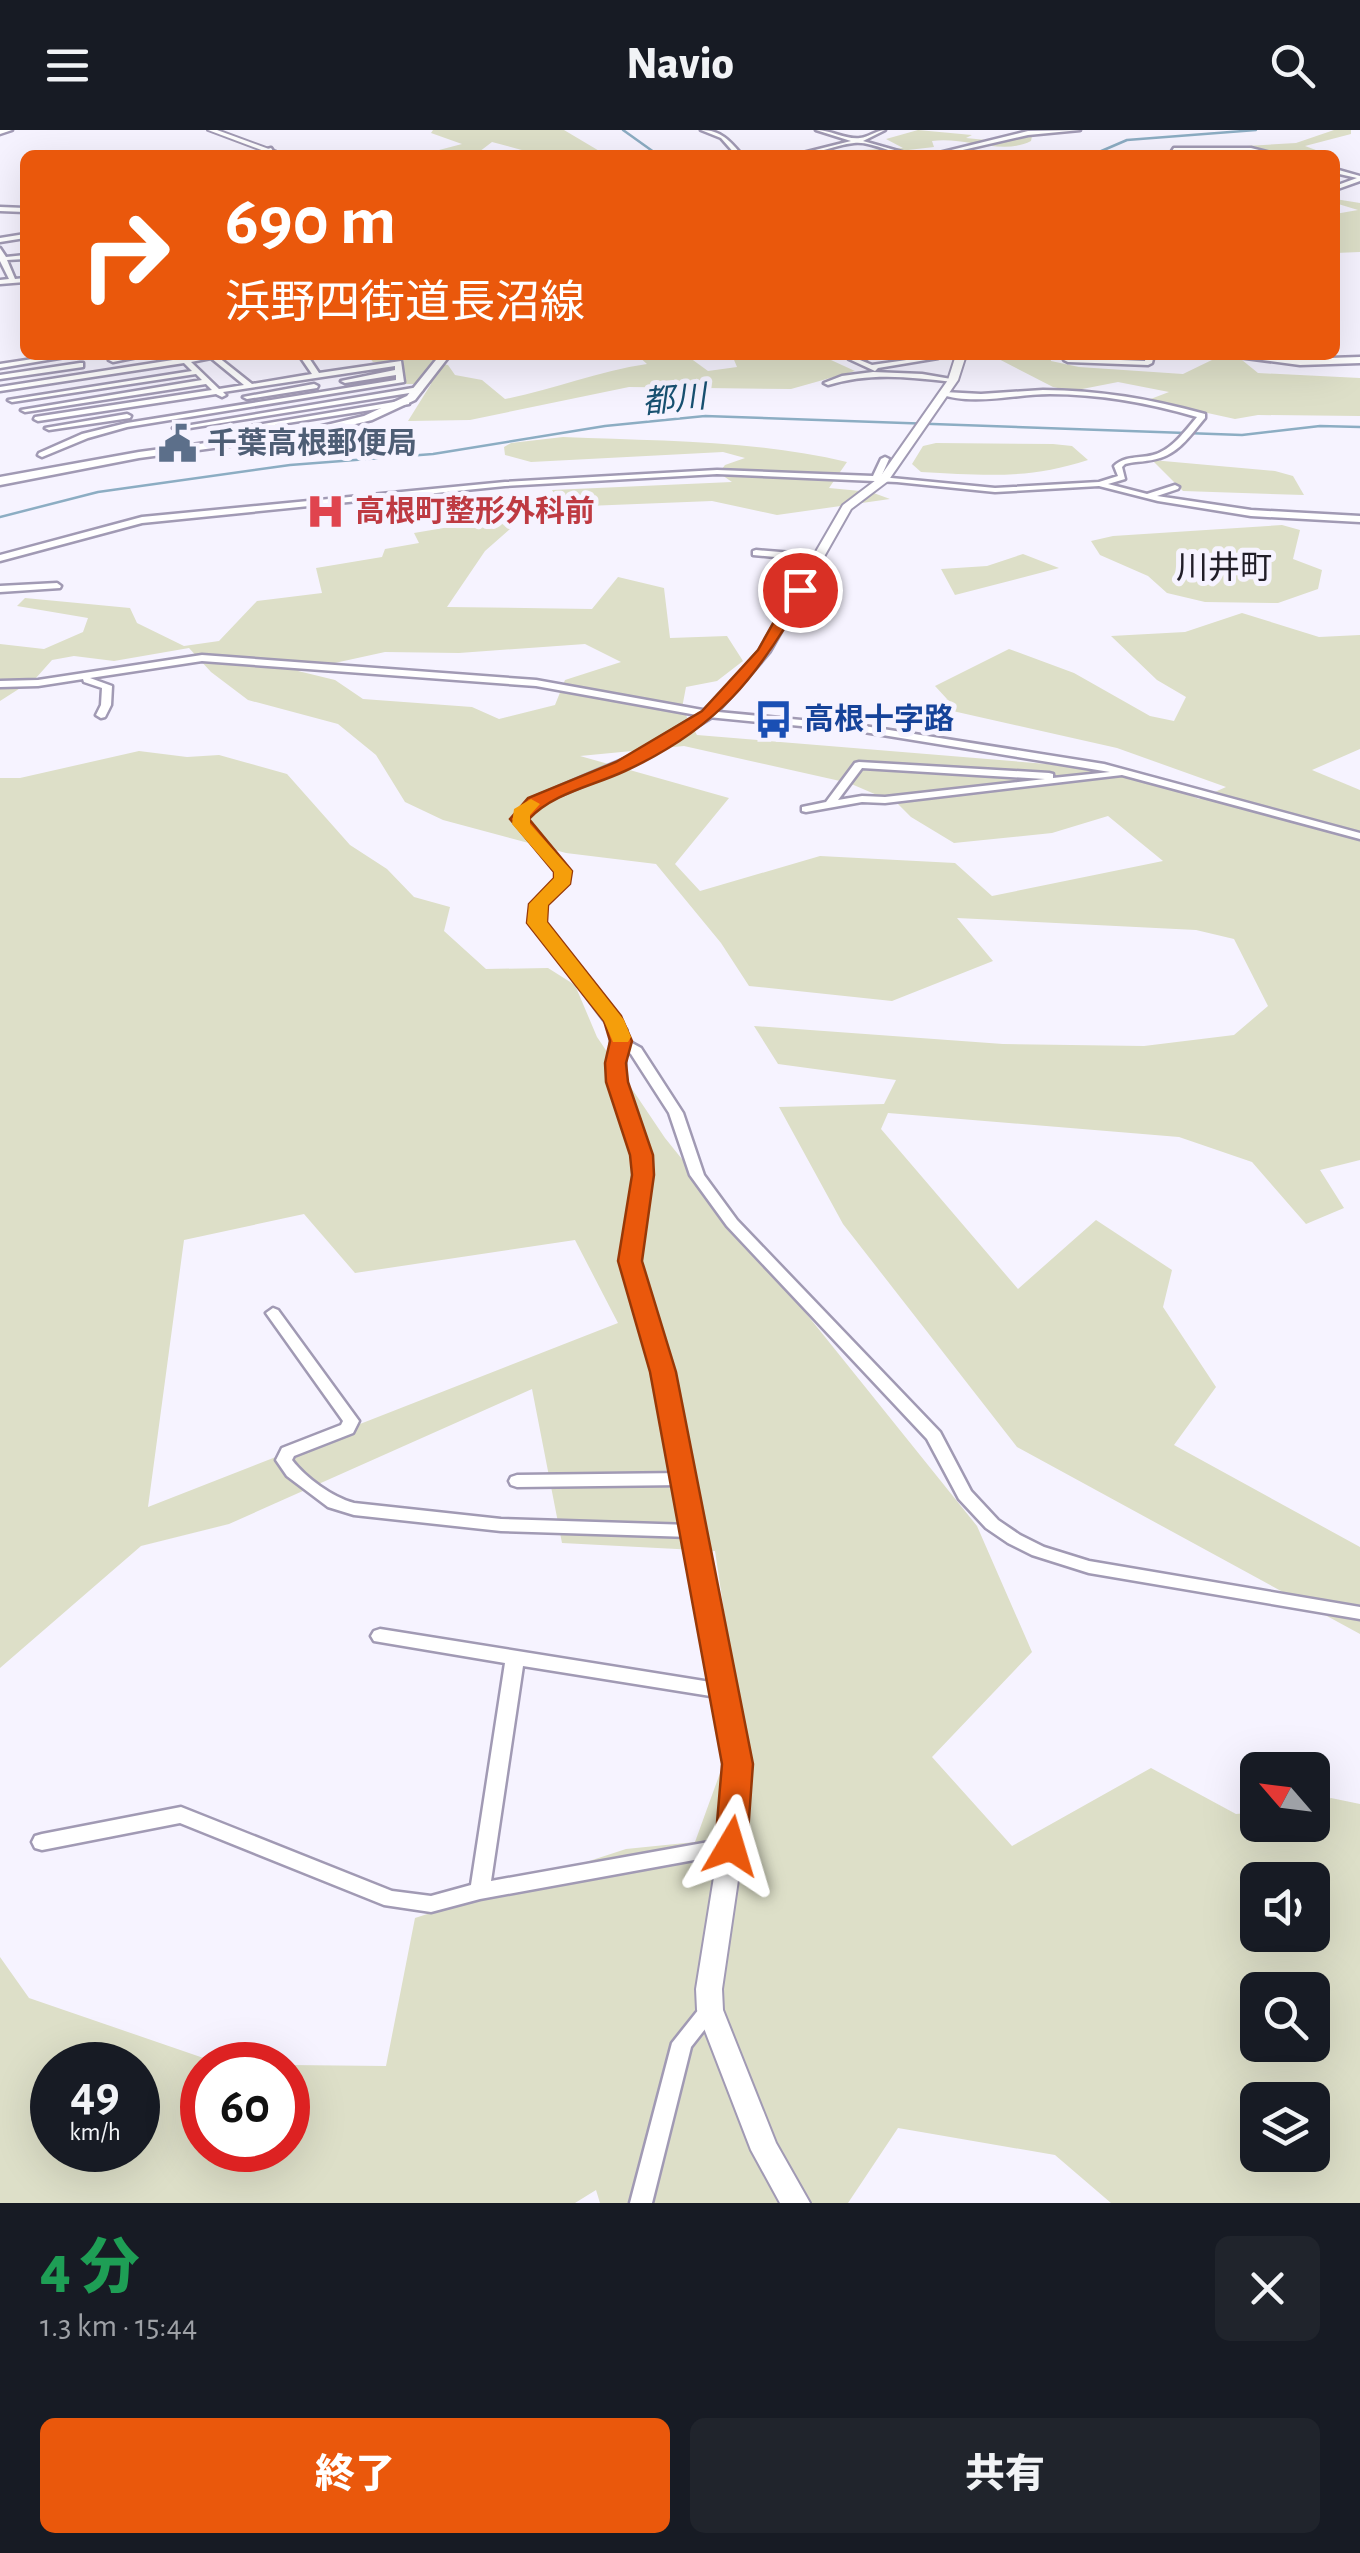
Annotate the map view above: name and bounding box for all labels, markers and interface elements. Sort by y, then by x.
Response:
icon: menu [40,38,95,93]
icon: search [1265,38,1320,93]
text: Navio [626,42,734,87]
text: 690 m [225,187,396,257]
icon: right [60,190,190,320]
text: 浜野四街道長沼線 [225,281,585,326]
water label: 都川 [640,379,711,419]
public building icon: 千葉高根郵便局 [156,422,198,464]
place label: 千葉高根郵便局 [207,427,417,459]
hospital icon: 高根町整形外科前 [304,490,346,532]
place label: 高根町整形外科前 [355,495,595,527]
pin [758,548,843,633]
district label: 川井町 [1176,551,1272,584]
icon: arrive [773,563,828,618]
bus stop icon: 高根十字路 [753,698,795,740]
place label: 高根十字路 [804,703,954,735]
north arrow [1240,1752,1330,1842]
map controls [1240,1752,1330,2172]
position arrow [679,1794,783,1898]
button: sound [1240,1862,1330,1952]
button: search [1240,1972,1330,2062]
speed limit sign: 60 [180,2042,310,2172]
text: 49 [70,2070,120,2120]
button: layers [1240,2082,1330,2172]
text: km/h [69,2120,121,2145]
button: close [1215,2236,1320,2341]
text: 4 分 [40,2239,140,2299]
text: 1.3 km · 15:44 [40,2310,197,2342]
button: 終了 [40,2418,670,2533]
button: 共有 [690,2418,1320,2533]

